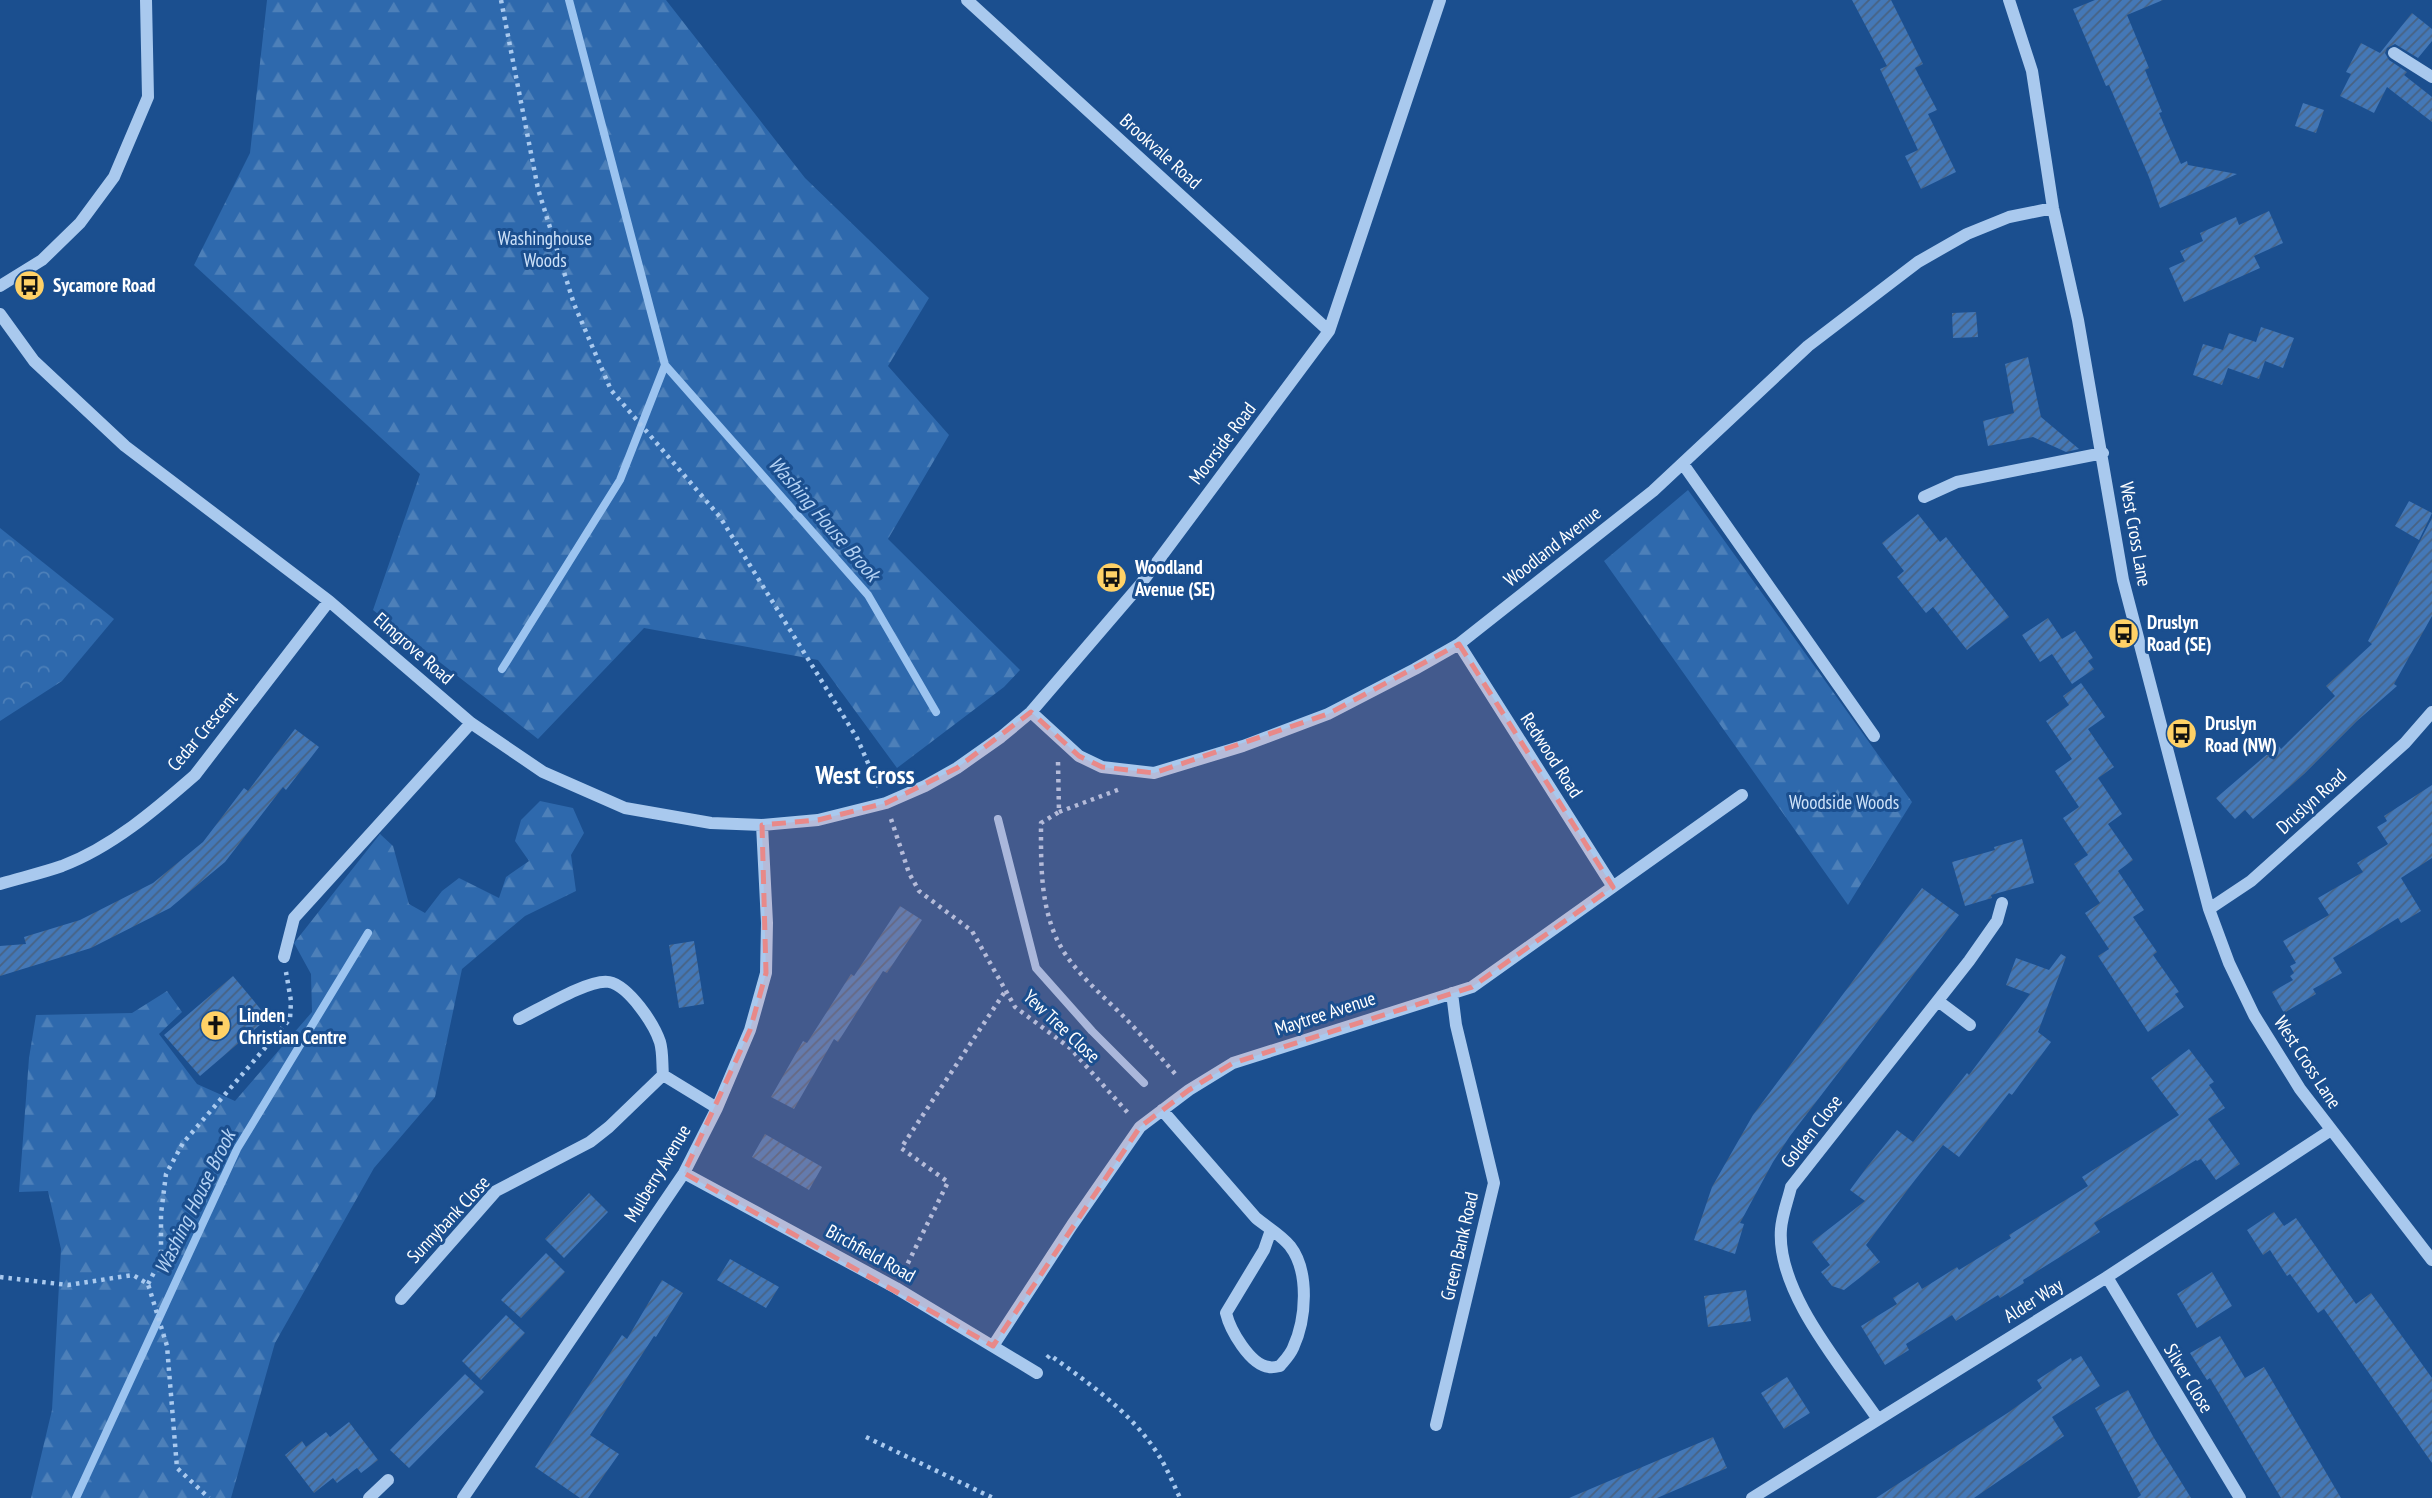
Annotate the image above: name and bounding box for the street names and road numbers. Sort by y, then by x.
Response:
street label: Brookvale Road [1115,108,1207,194]
street label: Moorside Road [1183,397,1261,489]
street label: West Cross Lane [2115,480,2157,588]
street label: Woodland Avenue [1499,500,1606,591]
street label: Elmgrove Road [369,607,459,689]
street label: Cedar Crescent [162,686,243,776]
street label: Redwood Road [1516,708,1588,802]
street label: Druslyn Road [2271,763,2351,839]
street label: Yew Tree Close [1018,984,1106,1068]
street label: Maytree Avenue [1272,985,1378,1041]
street label: West Cross Lane [2269,1011,2347,1113]
street label: Golden Close [1775,1090,1847,1172]
street label: Mulberry Avenue [619,1120,696,1226]
street label: Sunnybank Close [401,1170,495,1268]
street label: Green Bank Road [1435,1189,1483,1303]
street label: Birchfield Road [822,1219,920,1287]
street label: Alder Way [1999,1272,2068,1327]
street label: Silver Close [2159,1339,2219,1417]

